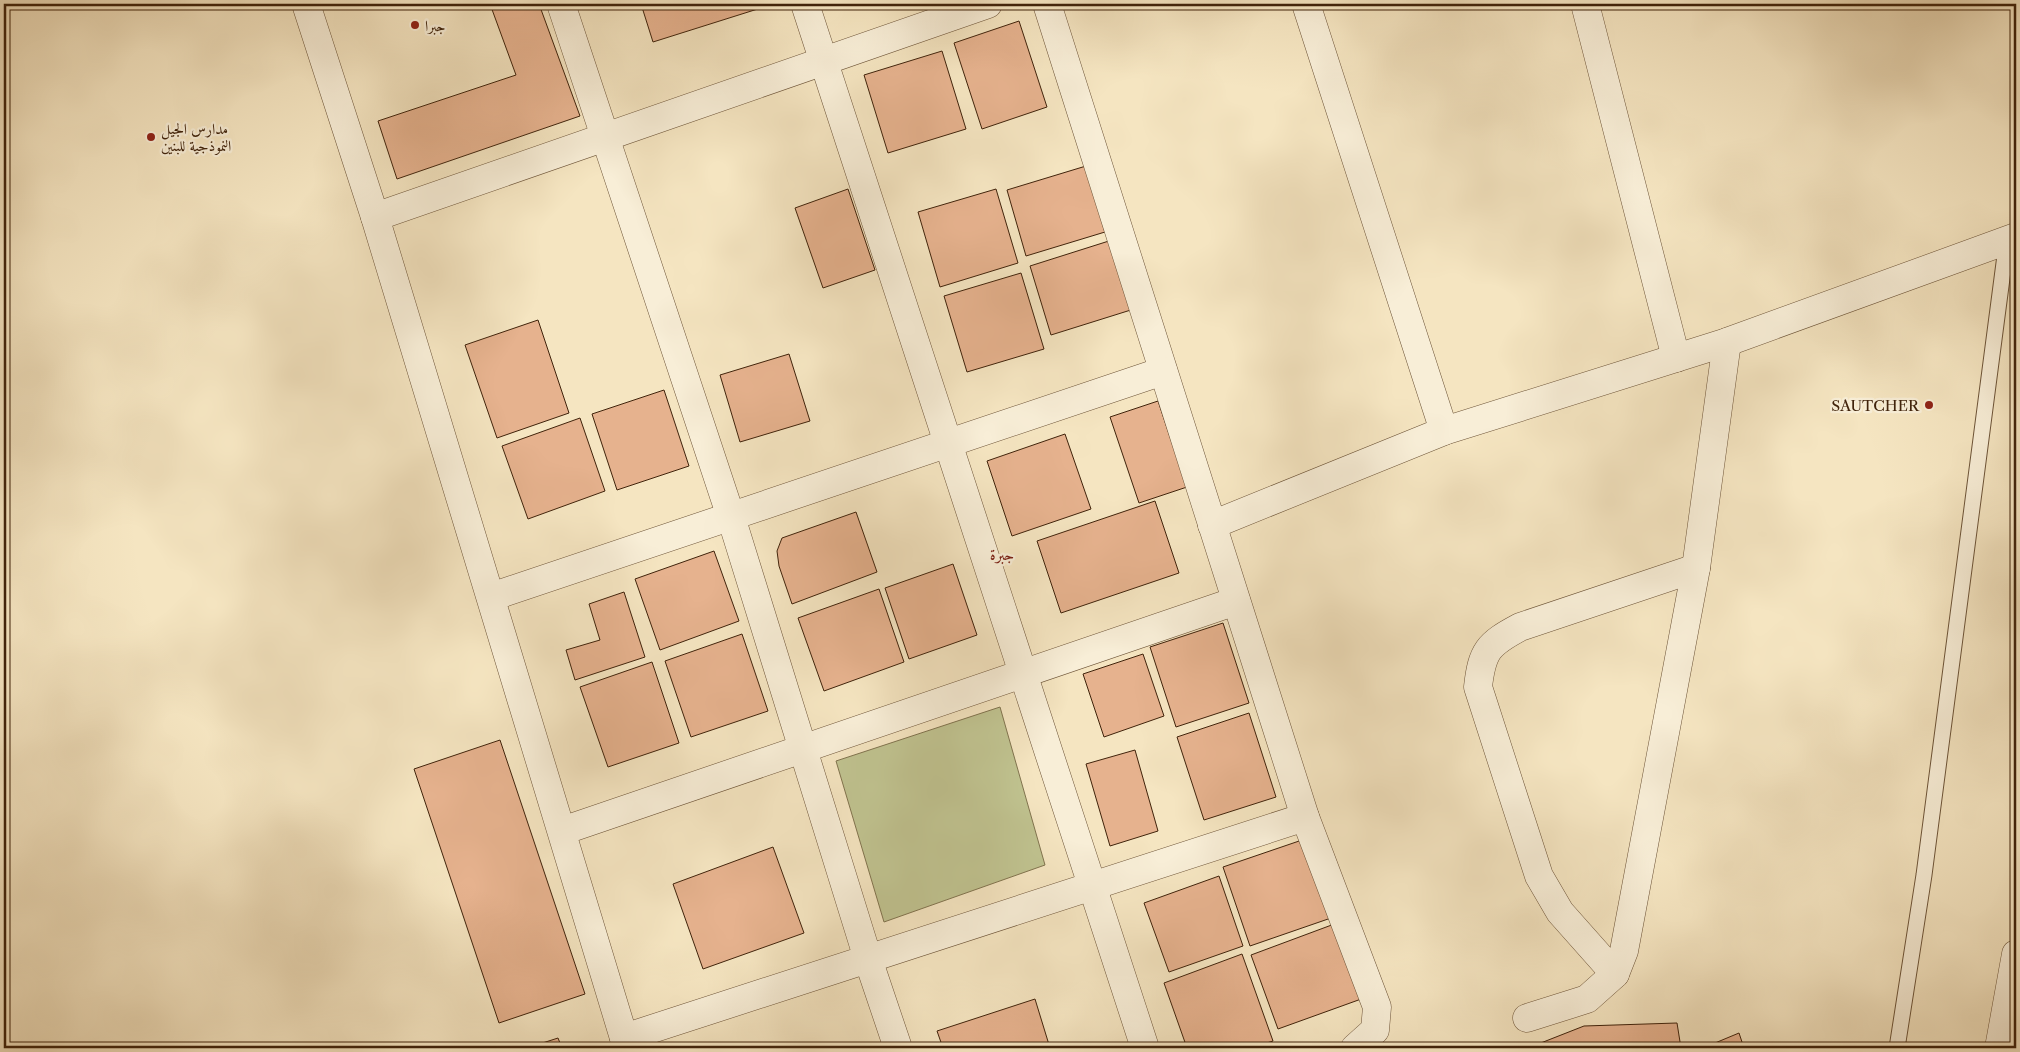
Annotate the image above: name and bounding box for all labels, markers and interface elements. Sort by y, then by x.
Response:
place label: جبرا [425,16,446,35]
marker: جبرا [409,19,421,31]
place label: مدارس الجيل النموذجية للبنين [161,119,231,155]
marker: مدارس الجيل النموذجية للبنين [145,131,157,143]
place label: SAUTCHER [1831,396,1920,415]
marker: SAUTCHER [1923,399,1935,411]
district label: جبرة [990,544,1014,565]

